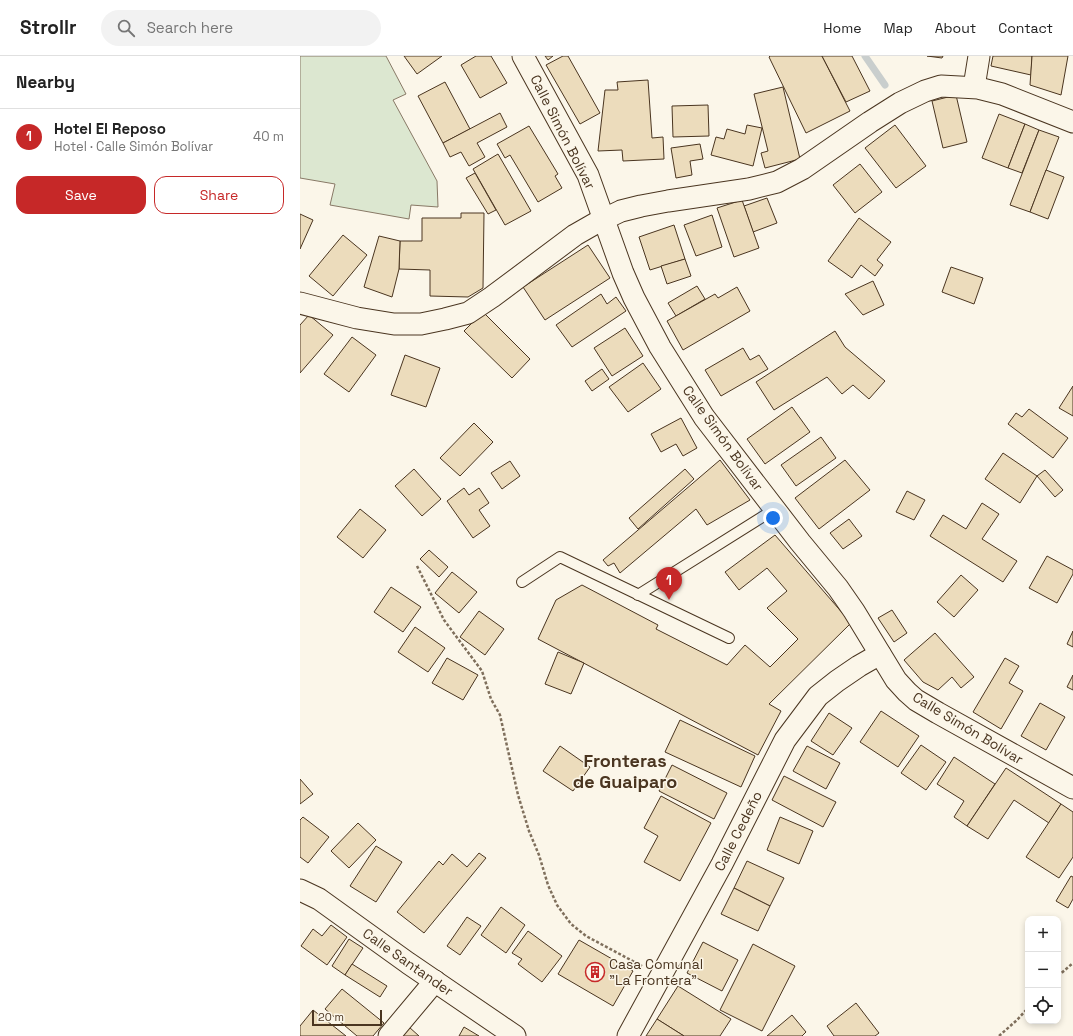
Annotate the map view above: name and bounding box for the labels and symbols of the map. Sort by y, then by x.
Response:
street label: Calle Simón Bolívar [526,72,600,192]
street label: Calle Simón Bolívar [679,382,767,494]
your location [763,508,783,528]
pin: 1 [656,567,682,600]
street label: Calle Simón Bolívar [909,688,1027,768]
district label: Fronteras de Guaiparo [573,749,677,793]
street label: Calle Cedeño [710,788,766,874]
street label: Calle Santander [359,924,457,1000]
place label: Casa Comunal "La Frontera" [609,955,703,989]
building icon: Casa Comunal "La Frontera" [584,961,606,983]
scale bar [312,1008,382,1027]

